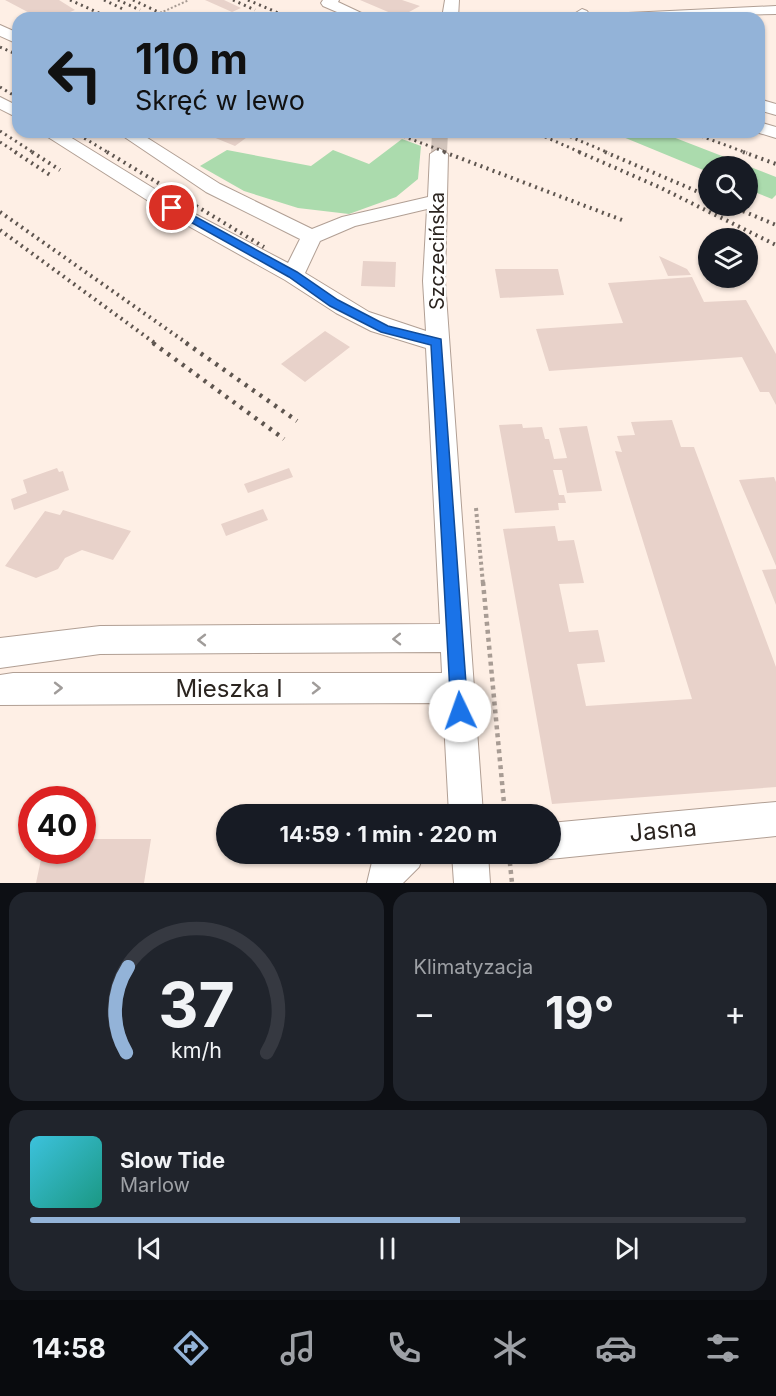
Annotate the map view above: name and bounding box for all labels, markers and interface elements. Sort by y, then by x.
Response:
text: 110 m [135,33,248,84]
icon: left [36,36,114,114]
text: Skręć w lewo [135,84,305,117]
map controls [698,156,758,288]
button: search [698,156,758,216]
pin [146,182,197,233]
icon: arrive [155,191,188,224]
street label: Szczecińska [425,192,449,310]
button: layers [698,228,758,288]
one-way arrow [392,632,401,645]
one-way arrow [197,634,206,646]
street label: Mieszka I [175,674,283,703]
position arrow [428,679,492,743]
one-way arrow [54,682,63,694]
one-way arrow [312,682,321,694]
speed limit sign: 40 [18,786,96,864]
street label: Jasna [628,813,698,847]
text: 14:59 · 1 min · 220 m [280,821,497,847]
text: Klimatyzacja [414,955,533,979]
text: 37 [158,967,235,1042]
text: 19° [545,985,614,1040]
text: − [414,993,435,1033]
text: + [724,993,746,1033]
text: km/h [171,1038,222,1064]
text: Slow Tide [120,1147,225,1173]
text: Marlow [120,1173,190,1197]
icon: previous [133,1232,166,1265]
icon: pause [371,1232,404,1265]
icon: next [610,1232,643,1265]
icon: directions [170,1327,212,1369]
icon: music [277,1327,319,1369]
icon: phone [383,1327,425,1369]
icon: climate [489,1327,531,1369]
icon: car [595,1327,637,1369]
icon: filters [702,1327,744,1369]
text: 14:58 [32,1332,106,1365]

